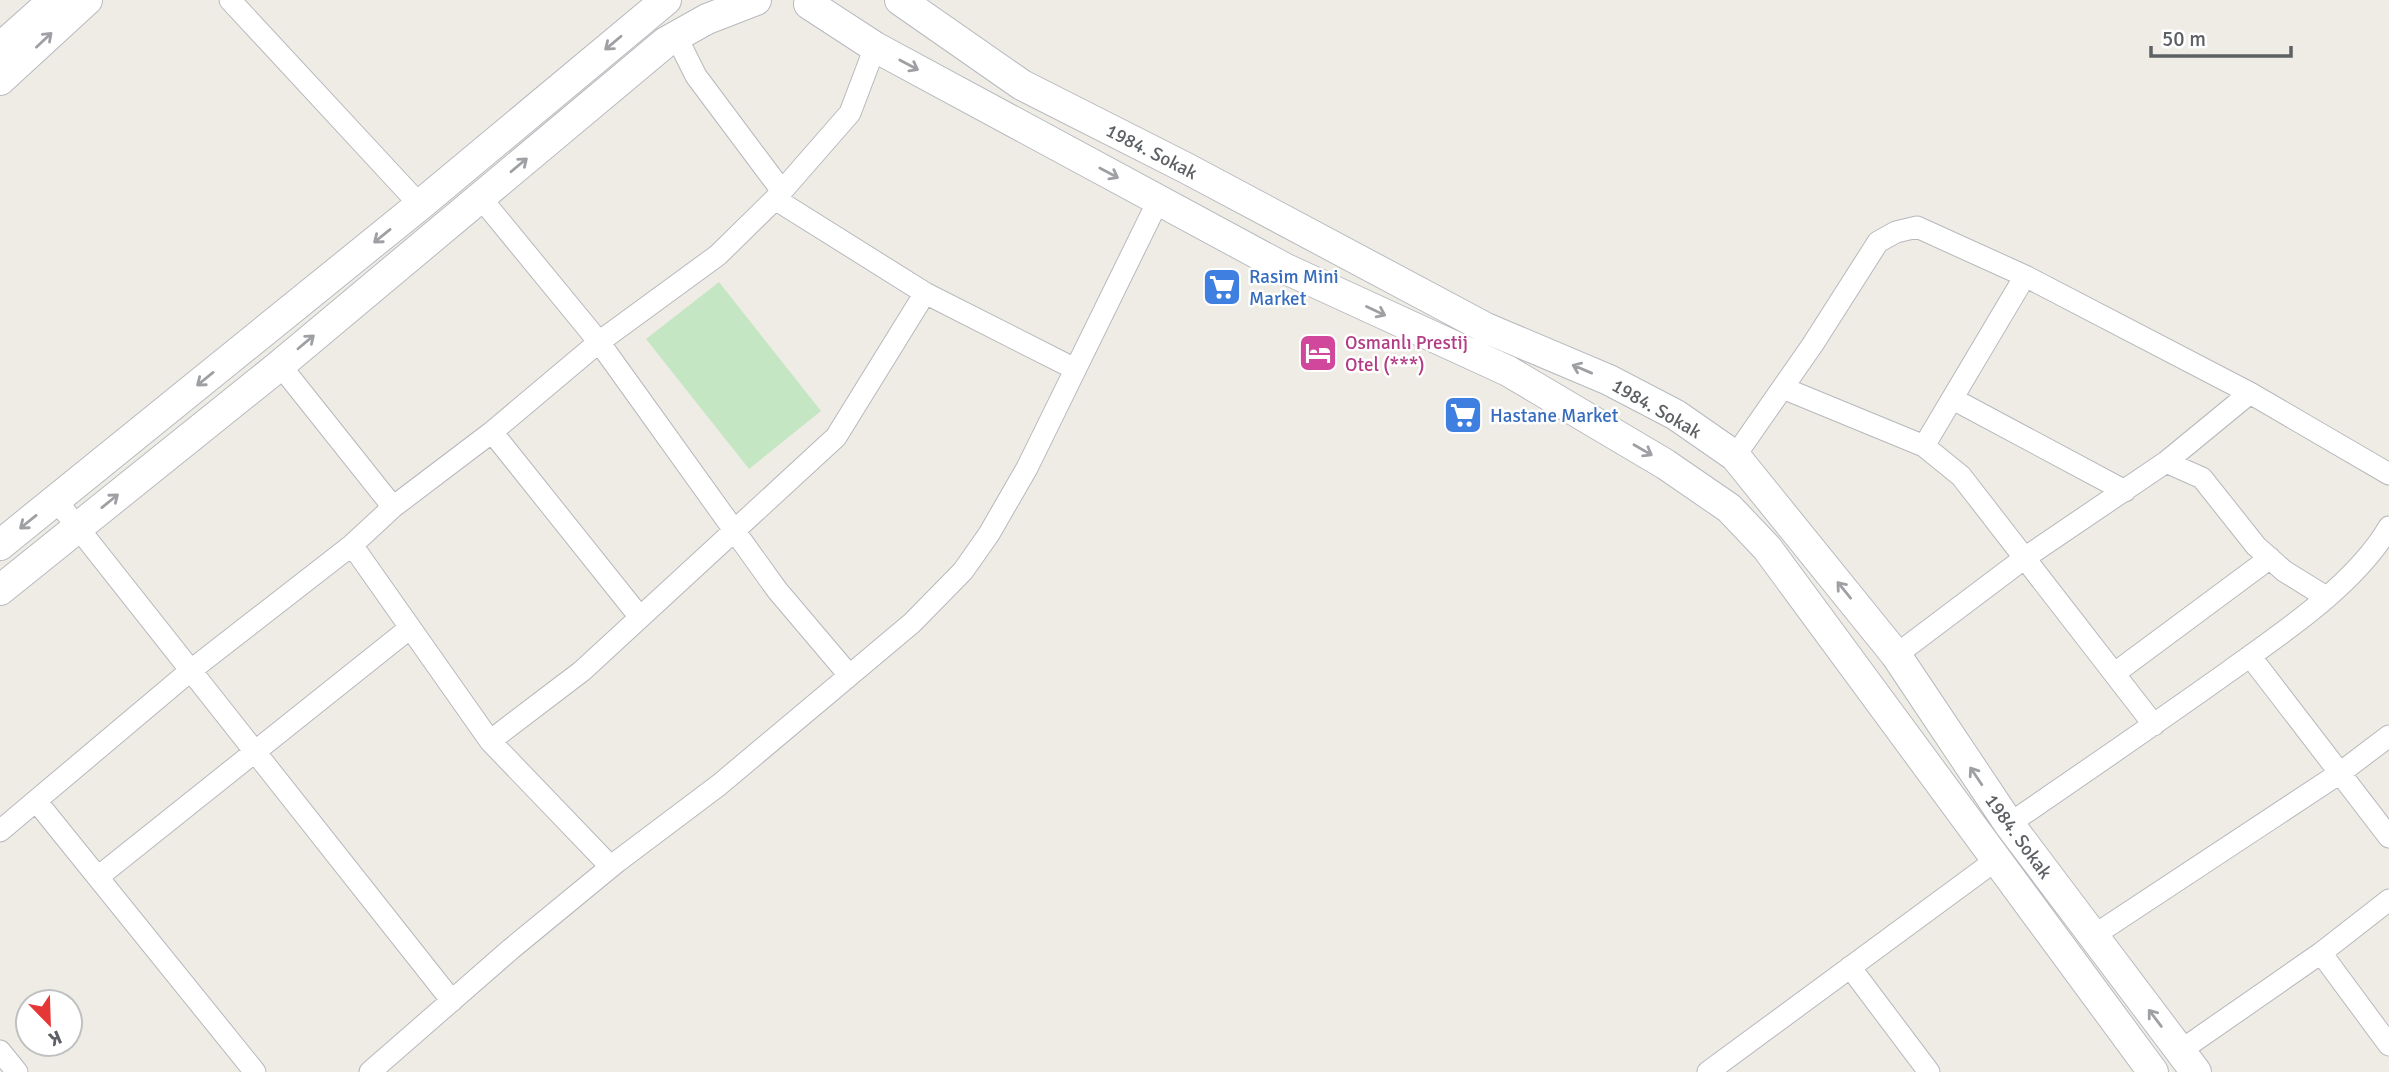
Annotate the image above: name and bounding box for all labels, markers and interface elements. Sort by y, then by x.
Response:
scale bar [2151,14,2291,58]
text: 50 m [2162,26,2206,52]
one-way arrow [35,32,53,48]
one-way arrow [605,36,623,51]
one-way arrow [898,58,919,72]
street label: 1984. Sokak [1102,119,1202,185]
one-way arrow [509,157,527,173]
one-way arrow [1099,166,1119,180]
one-way arrow [373,228,391,243]
place label: Rasim Mini Market [1249,265,1339,311]
supermarket icon: Rasim Mini Market [1201,266,1243,308]
one-way arrow [1365,305,1387,318]
place label: Osmanlı Prestij Otel (***) [1345,331,1468,377]
hotel icon: Osmanlı Prestij Otel (***) [1297,332,1339,374]
one-way arrow [297,334,315,350]
one-way arrow [1572,361,1593,374]
one-way arrow [196,371,214,387]
street label: 1984. Sokak [1607,374,1706,444]
supermarket icon: Hastane Market [1442,394,1484,436]
place label: Hastane Market [1490,404,1619,428]
one-way arrow [1632,444,1652,458]
one-way arrow [101,493,119,508]
one-way arrow [20,514,38,530]
one-way arrow [1837,582,1852,600]
one-way arrow [1969,766,1983,786]
street label: 1984. Sokak [1979,789,2057,884]
north arrow [14,988,84,1058]
one-way arrow [2147,1009,2162,1028]
text: K [45,1024,65,1051]

